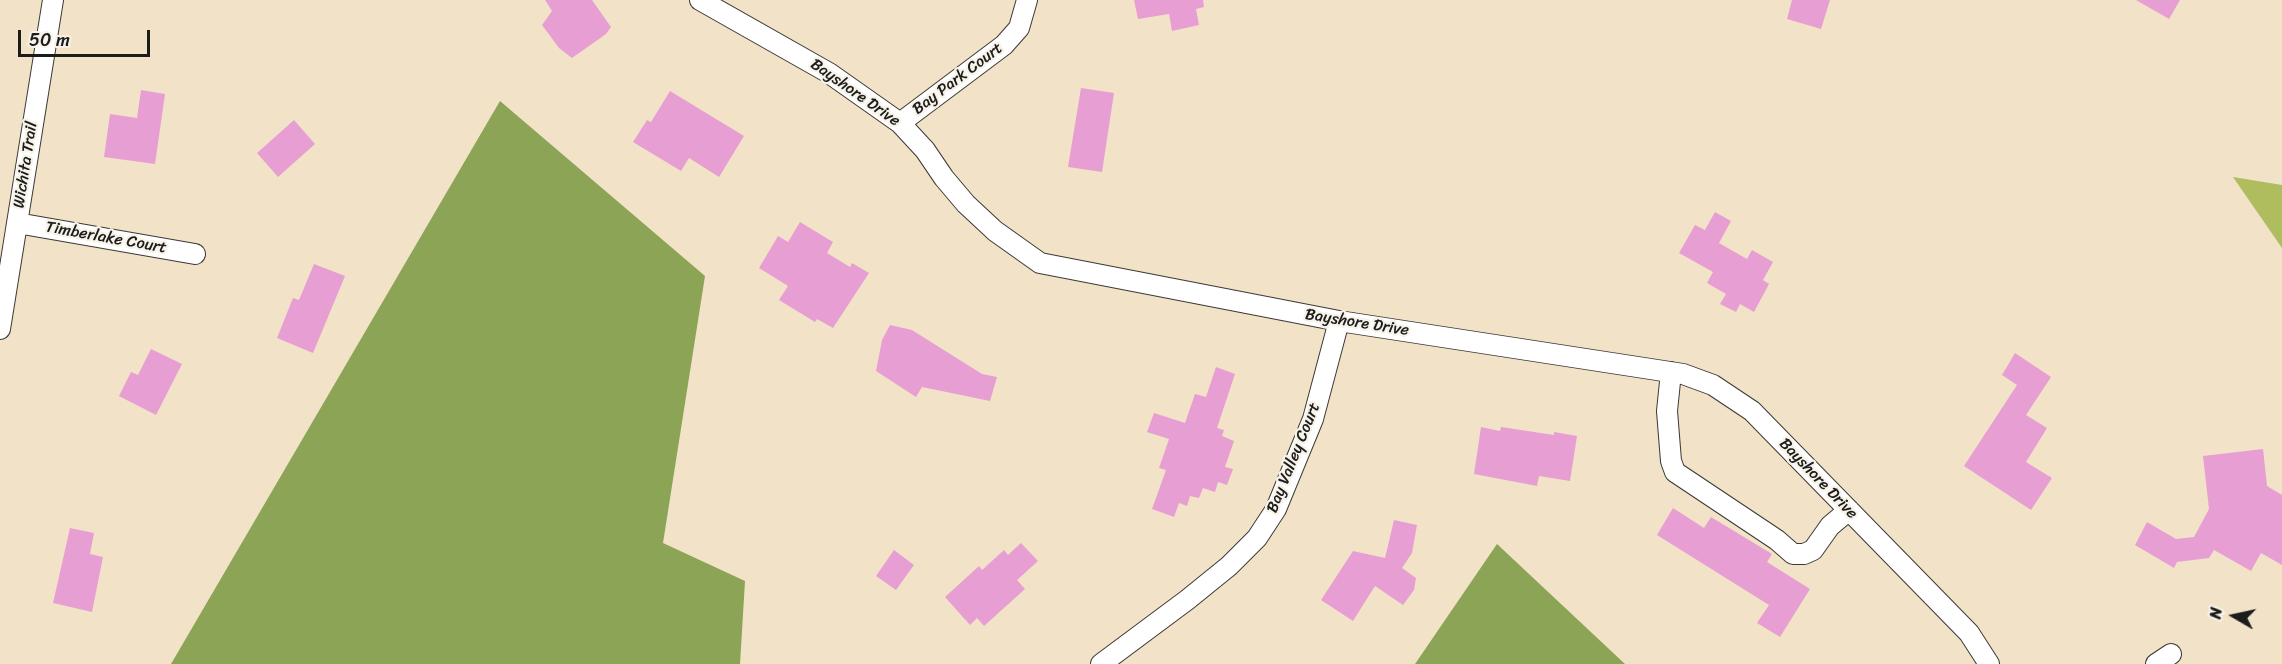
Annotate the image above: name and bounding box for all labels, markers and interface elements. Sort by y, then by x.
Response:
scale bar [21,18,153,56]
text: 50 m [29,24,70,56]
street label: Bay Park Court [909,39,1007,119]
street label: Bayshore Drive [807,55,903,131]
street label: Wichita Trail [10,120,42,210]
street label: Timberlake Court [44,218,168,258]
street label: Bayshore Drive [1304,305,1410,341]
street label: Bay Valley Court [1263,400,1325,516]
street label: Bayshore Drive [1775,435,1861,523]
north arrow [2204,586,2264,646]
text: N [2201,605,2231,621]

